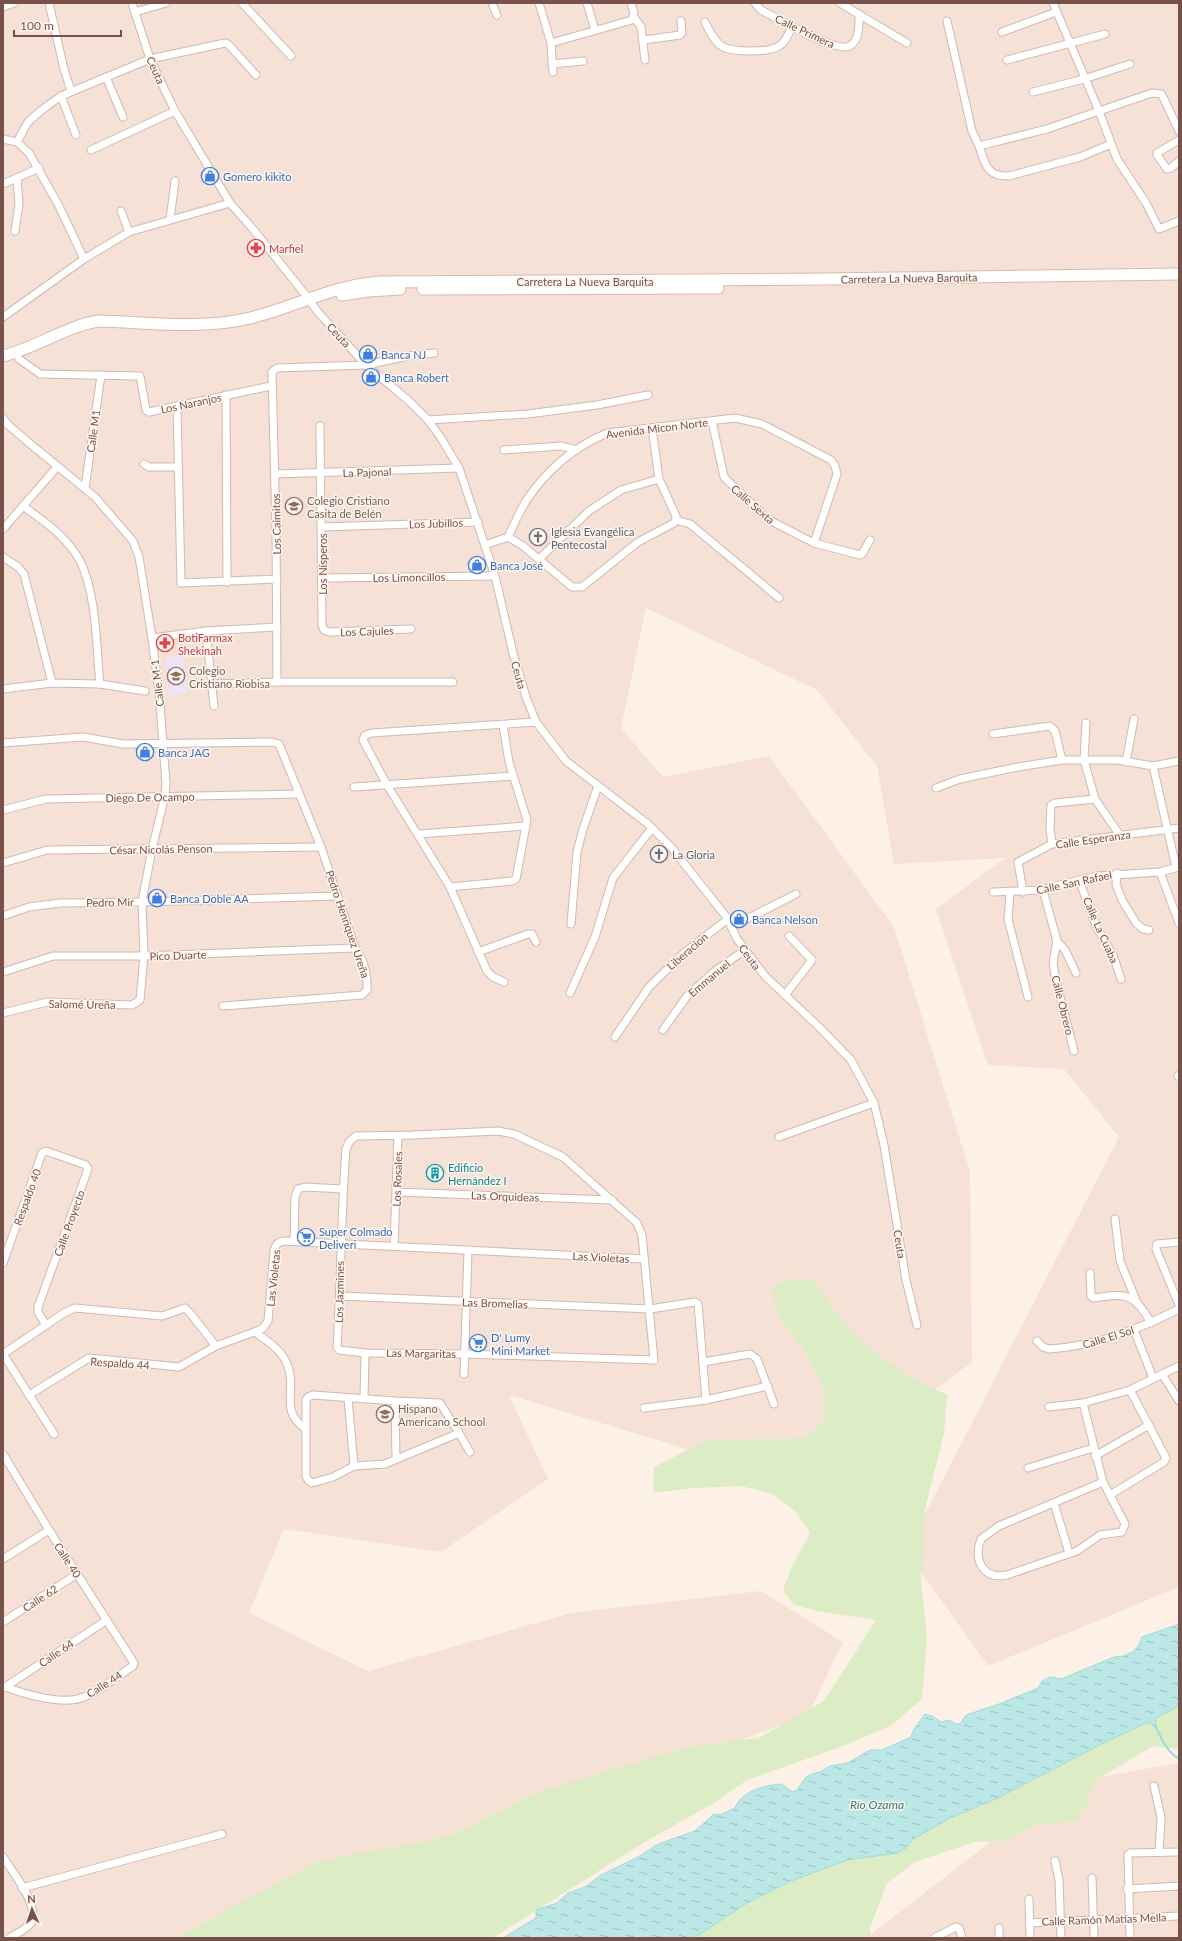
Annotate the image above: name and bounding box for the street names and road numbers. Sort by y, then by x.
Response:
street label: Calle Primera [773,12,837,50]
street label: Ceuta [144,54,168,86]
street label: Carretera La Nueva Barquita [840,270,978,286]
street label: Carretera La Nueva Barquita [517,275,653,288]
street label: Ceuta [324,320,354,350]
street label: Los Naranjos [159,390,223,416]
street label: Calle M1 [84,409,102,453]
street label: Avenida Micon Norte [605,415,709,441]
street label: La Pajonal [342,465,392,479]
street label: Calle Sexta [729,482,777,526]
street label: Los Caimitos [269,493,283,555]
street label: Los Jubillos [409,516,464,530]
street label: Los Nísperos [316,533,329,595]
street label: Los Limoncillos [372,570,446,584]
street label: Los Cajules [340,624,394,638]
street label: Calle M-1 [148,659,166,707]
street label: Ceuta [509,659,529,691]
street label: Diego De Ocampo [105,790,195,804]
street label: Calle Esperanza [1055,827,1131,851]
street label: César Nicolás Penson [109,842,213,856]
street label: Pedro Henriquez Ureña [323,868,373,980]
street label: Calle San Rafael [1035,868,1113,896]
street label: Pedro Mir [86,895,134,909]
street label: Calle La Cuaba [1081,895,1121,965]
street label: Liberacion [664,930,710,972]
street label: Ceuta [736,942,764,972]
street label: Pico Duarte [149,948,207,962]
street label: Emmanuel [686,957,732,999]
street label: Calle Obrero [1049,974,1077,1036]
street label: Salomé Ureña [48,997,116,1011]
street label: Los Rosales [390,1151,404,1207]
street label: Respaldo 40 [11,1166,43,1227]
street label: Calle Proyecto [51,1188,87,1258]
street label: Las Orquideas [471,1188,540,1204]
street label: Ceuta [891,1229,909,1259]
street label: Las Violetas [264,1249,282,1307]
street label: Las Violetas [572,1249,630,1265]
street label: Los Jazmines [332,1261,346,1323]
street label: Las Bromelias [462,1295,528,1311]
street label: Calle El Sol [1081,1323,1135,1351]
street label: Las Margaritas [386,1346,456,1360]
street label: Respaldo 44 [90,1354,151,1372]
street label: Calle 40 [52,1540,85,1581]
street label: Calle 62 [20,1582,60,1614]
street label: Calle 64 [36,1636,76,1669]
street label: Calle 44 [84,1668,125,1700]
street label: Calle Ramón Matías Mella [1041,1910,1167,1928]

